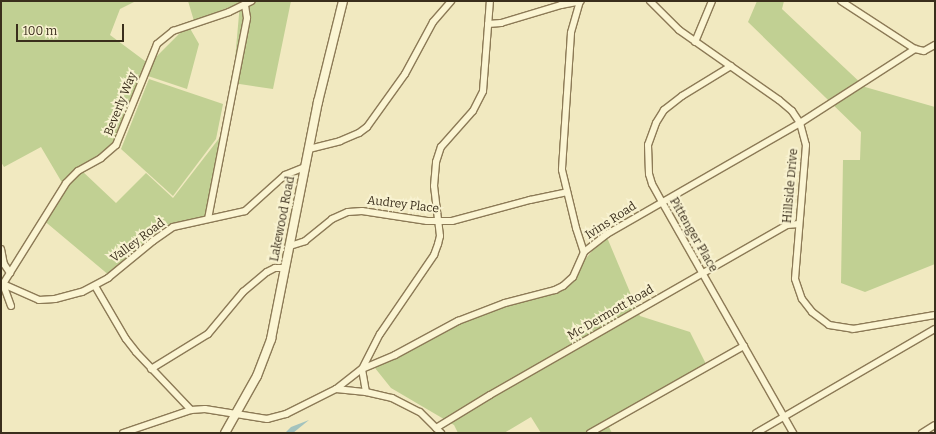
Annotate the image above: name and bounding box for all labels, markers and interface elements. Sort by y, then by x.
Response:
scale bar [18,16,126,42]
text: 100 m [23,24,57,38]
street label: Beverly Way [102,70,140,138]
street label: Hillside Drive [781,148,801,224]
street label: Lakewood Road [268,175,298,263]
street label: Audrey Place [366,193,440,217]
street label: Pittenger Place [666,195,720,275]
street label: Ivins Road [583,199,639,243]
street label: Valley Road [108,216,168,266]
street label: Mc Dermott Road [565,283,657,343]

